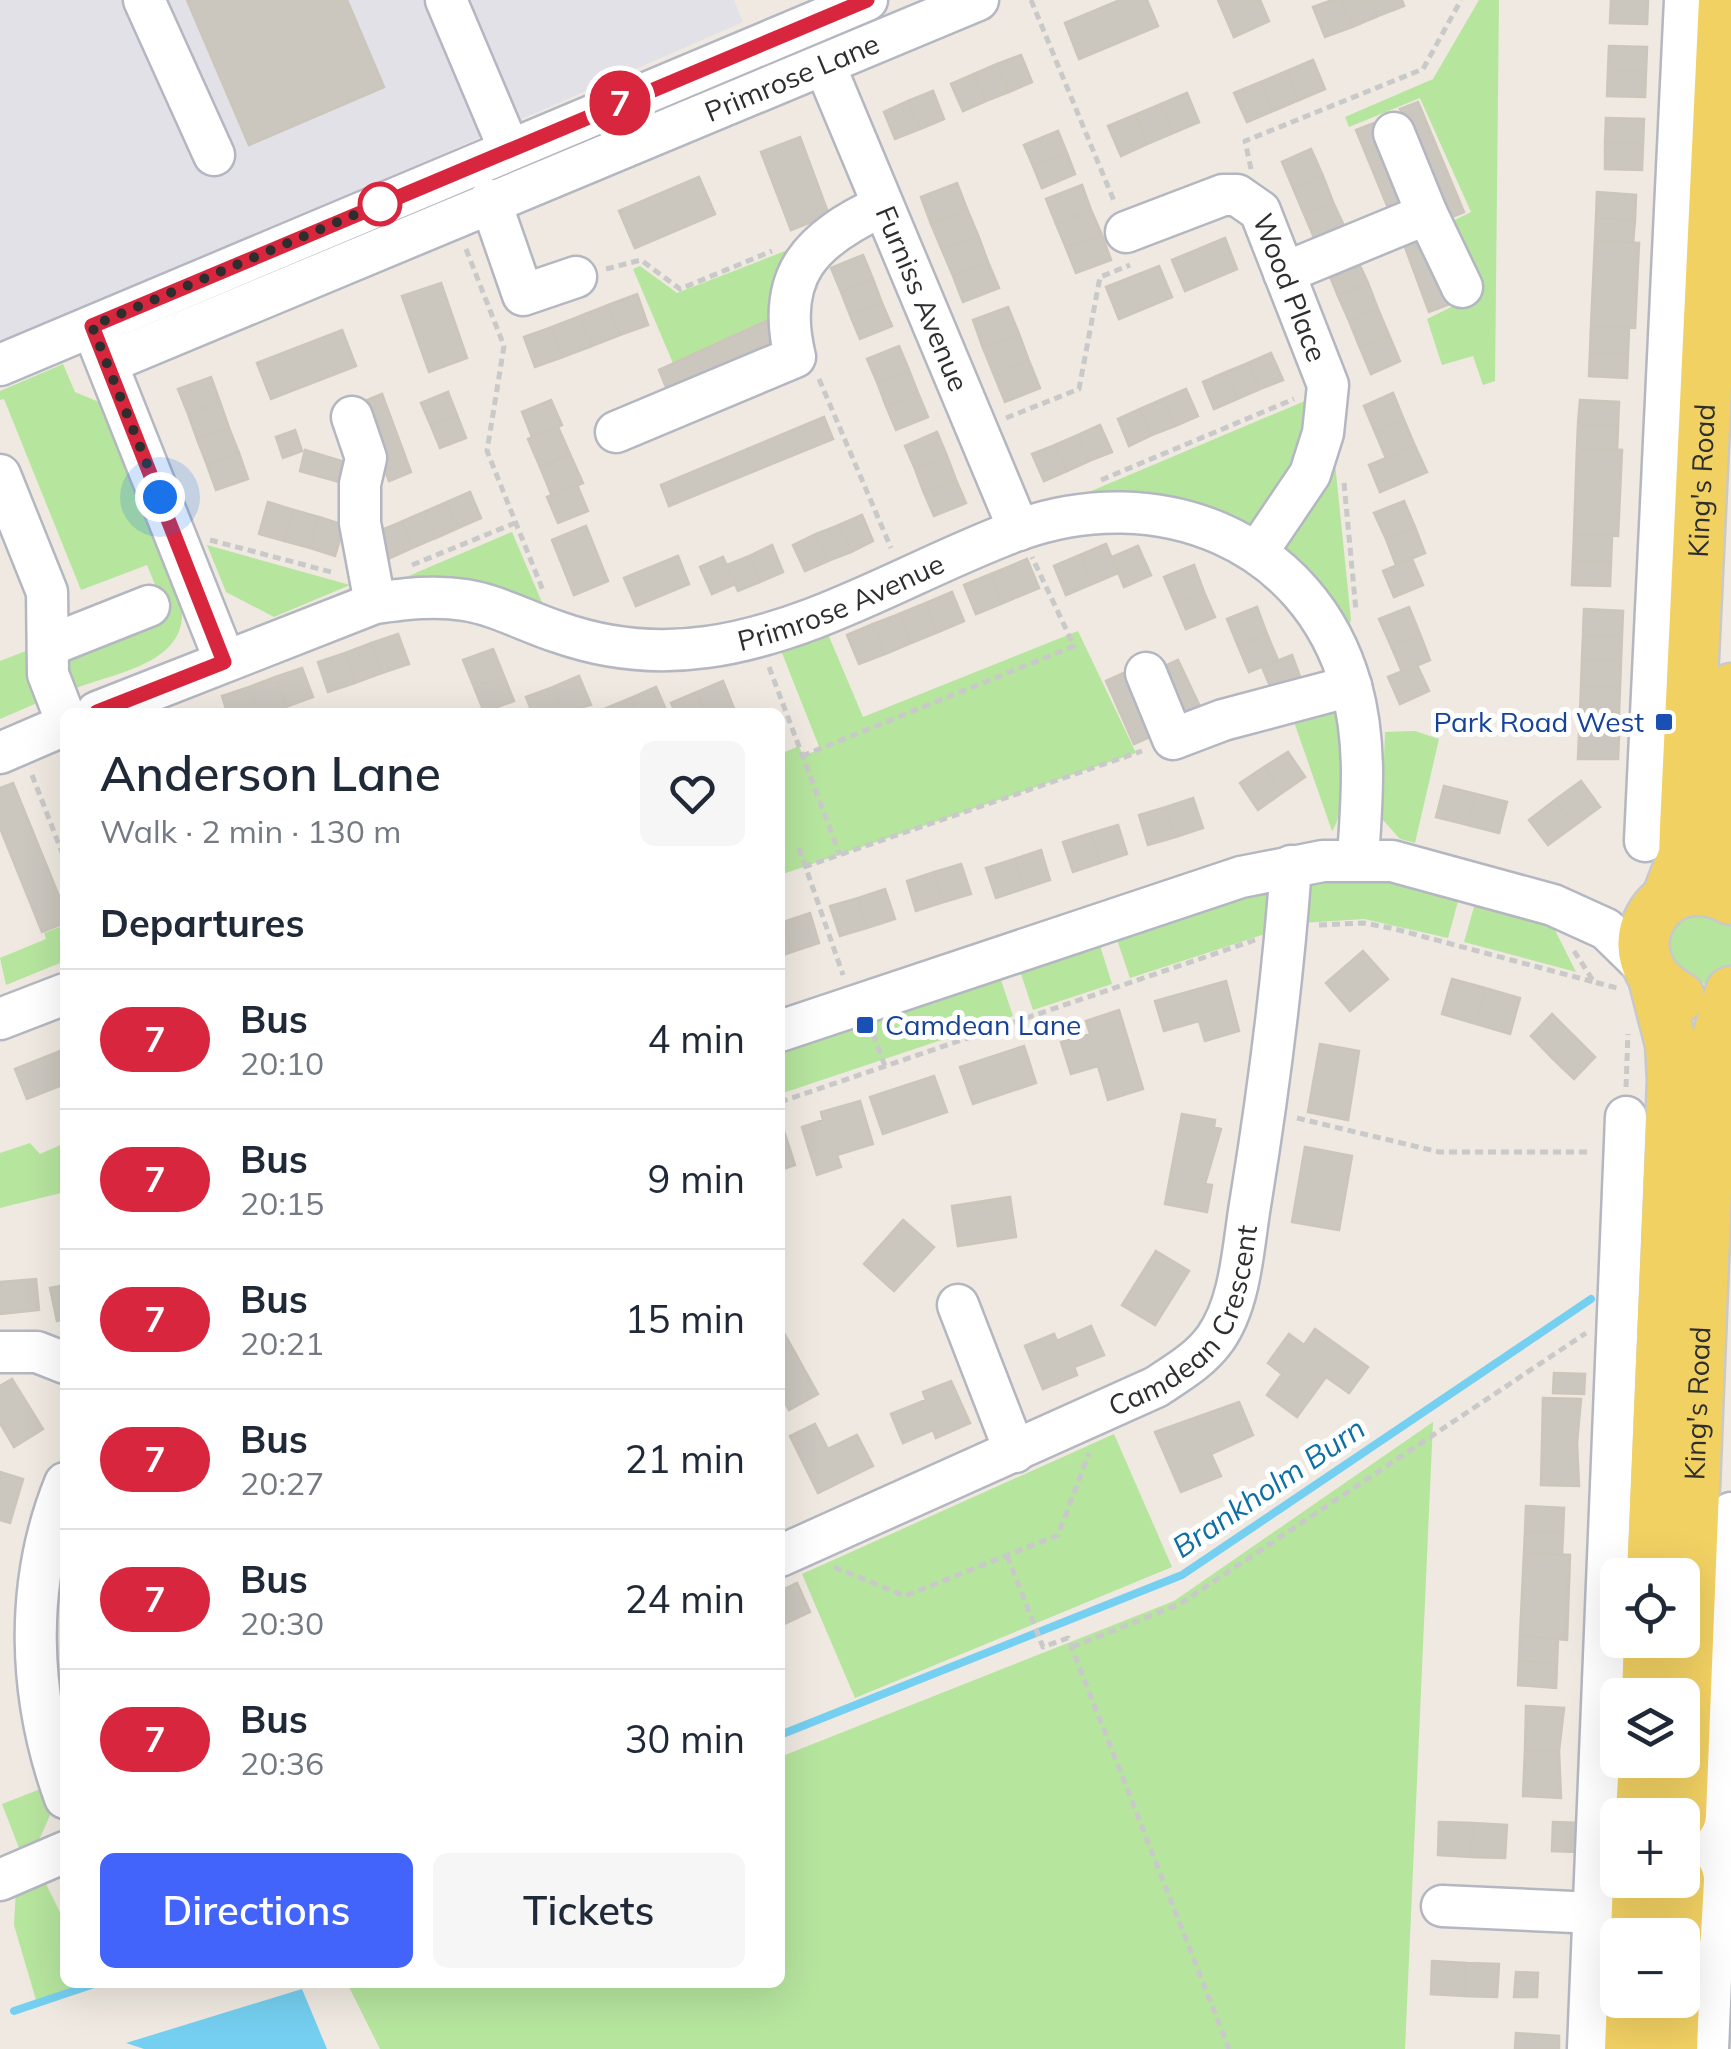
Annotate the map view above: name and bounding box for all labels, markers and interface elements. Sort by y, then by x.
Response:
street label: Primrose Lane [699,25,884,129]
line badge: 7 [588,70,652,136]
text: 7 [609,81,631,125]
unlabelled marker [359,183,401,225]
street label: Furniss Avenue [868,200,977,396]
street label: Wood Place [1246,208,1335,366]
street label: King's Road [1680,403,1722,558]
your location [135,472,185,522]
street label: Primrose Avenue [734,545,949,658]
place label: Park Road West [1434,704,1644,739]
marker: Park Road West [1653,711,1675,733]
button: heart [640,741,745,846]
text: Anderson Lane [100,743,441,803]
text: Walk · 2 min · 130 m [100,811,401,851]
text: Departures [100,899,304,947]
text: Bus [240,995,308,1043]
place label: Camdean Lane [885,1007,1081,1042]
marker: Camdean Lane [854,1014,876,1036]
text: 4 min [648,1015,745,1063]
text: 7 [144,1017,166,1061]
text: 20:10 [240,1043,324,1083]
text: Bus [240,1135,308,1183]
text: 9 min [648,1155,745,1203]
text: 7 [144,1157,166,1201]
text: 20:15 [240,1183,324,1223]
street label: Camdean Crescent [1103,1223,1264,1423]
text: Bus [240,1275,308,1323]
text: 15 min [625,1295,745,1343]
text: 7 [144,1297,166,1341]
text: 20:21 [240,1323,324,1363]
street label: King's Road [1676,1326,1717,1481]
water label: Brankholm Burn [1165,1409,1372,1566]
text: Bus [240,1415,308,1463]
text: 21 min [625,1435,745,1483]
text: 7 [144,1437,166,1481]
text: 20:27 [240,1463,324,1503]
text: Bus [240,1555,308,1603]
map controls [1600,1558,1700,2018]
button: locate [1600,1558,1700,1658]
text: 24 min [625,1575,745,1623]
text: 7 [144,1577,166,1621]
text: 20:30 [240,1603,324,1643]
button: layers [1600,1678,1700,1778]
text: Bus [240,1695,308,1743]
text: 30 min [625,1715,745,1763]
text: 7 [144,1717,166,1761]
text: 20:36 [240,1743,324,1783]
button: + [1600,1798,1700,1898]
button: Directions [100,1853,413,1968]
button: Tickets [433,1853,745,1968]
button: − [1600,1918,1700,2018]

